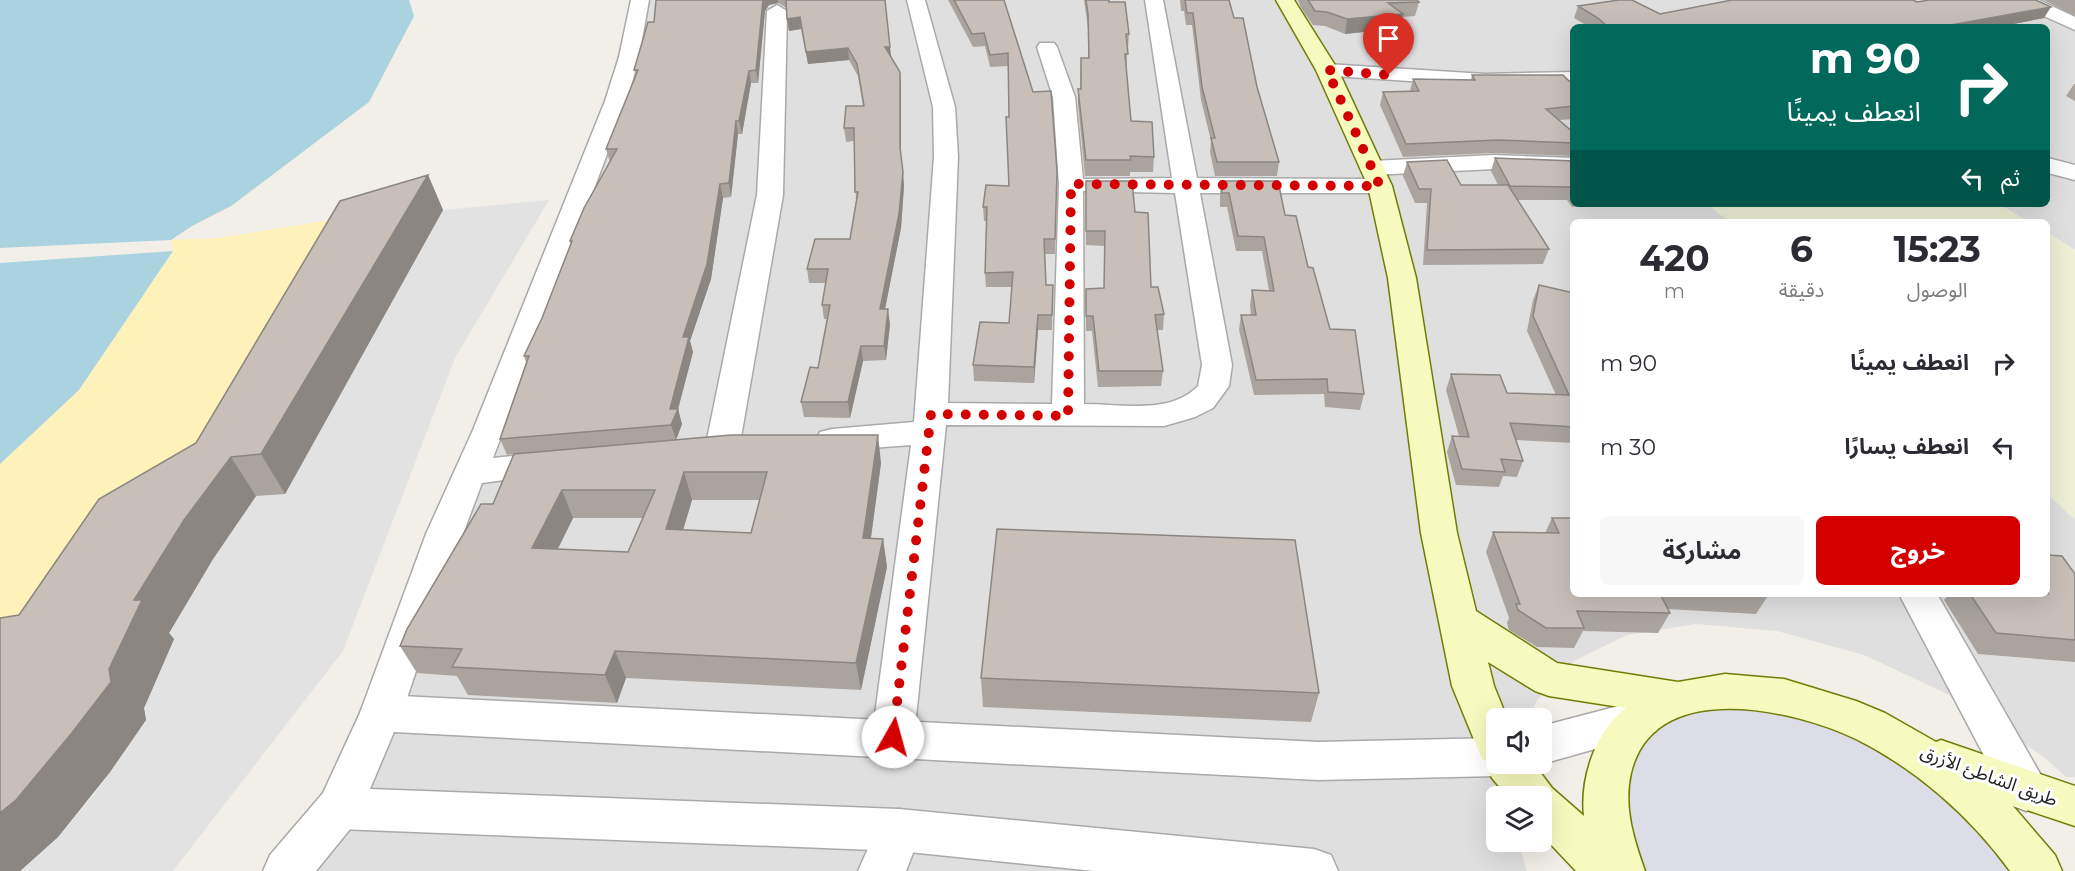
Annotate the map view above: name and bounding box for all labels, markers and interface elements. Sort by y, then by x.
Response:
pin [1363,13,1414,75]
icon: arrive [1372,22,1405,55]
text: 90 m [1810,32,1921,84]
icon: right [1942,48,2020,126]
text: انعطف يمينًا [1786,95,1921,128]
icon: left [1956,162,1989,195]
text: ثم [2001,165,2020,192]
text: 6 [1790,227,1813,271]
text: 15:23 [1893,227,1981,271]
text: 420 [1639,236,1710,280]
text: دقيقة [1779,278,1824,302]
text: الوصول [1907,278,1968,302]
text: m [1664,279,1685,303]
icon: right [1987,347,2020,380]
text: انعطف يمينًا [1850,349,1969,376]
text: 90 m [1600,350,1657,377]
icon: left [1987,431,2020,464]
text: انعطف يسارًا [1845,433,1969,460]
text: 30 m [1600,434,1656,461]
button: مشاركة [1600,516,1804,585]
button: خروج [1816,516,2020,585]
position arrow [861,705,925,769]
map controls [1486,708,1552,852]
button: sound [1486,708,1552,774]
street label: طريق الشاطئ الأزرق [1917,741,2061,811]
button: layers [1486,786,1552,852]

